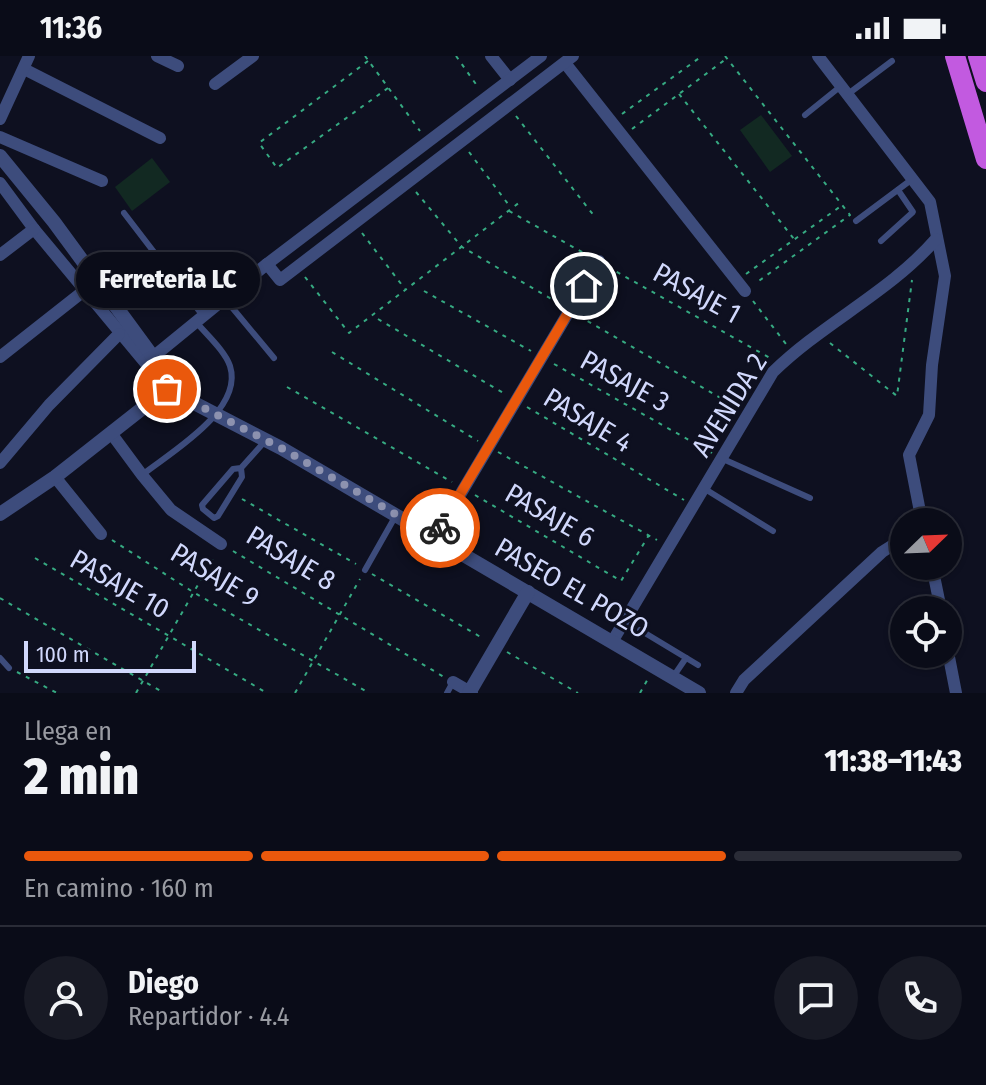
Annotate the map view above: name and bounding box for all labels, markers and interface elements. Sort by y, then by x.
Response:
text: 11:36 [40,10,102,46]
pin [550,252,618,320]
callout: Ferreteria LC [75,253,259,309]
street label: PASAJE 1 [648,256,746,330]
text: Ferreteria LC [99,264,237,295]
icon: home [562,264,606,308]
street label: PASAJE 3 [575,343,675,419]
street label: AVENIDA 2 [684,347,774,463]
pin [133,355,201,423]
icon: bag [145,367,189,411]
street label: PASAJE 4 [538,381,638,459]
street label: PASAJE 6 [500,476,600,554]
courier [400,488,480,568]
icon: bike [418,506,462,550]
north arrow [890,508,962,580]
map controls [890,508,962,668]
street label: PASAJE 8 [241,519,341,597]
street label: PASEO EL POZO [489,531,655,645]
street label: PASAJE 9 [165,536,265,614]
street label: PASAJE 10 [65,542,175,626]
button: locate [890,596,962,668]
scale bar [24,637,196,673]
text: 100 m [36,641,90,668]
text: Llega en [24,716,112,747]
text: 11:38–11:43 [824,743,962,779]
text: 2 min [24,745,139,808]
text: En camino · 160 m [24,873,214,904]
button: person [24,956,108,1040]
button: chat [774,956,858,1040]
button: phone [878,956,962,1040]
text: Diego [128,965,199,1001]
text: Repartidor · 4.4 [128,1001,289,1032]

